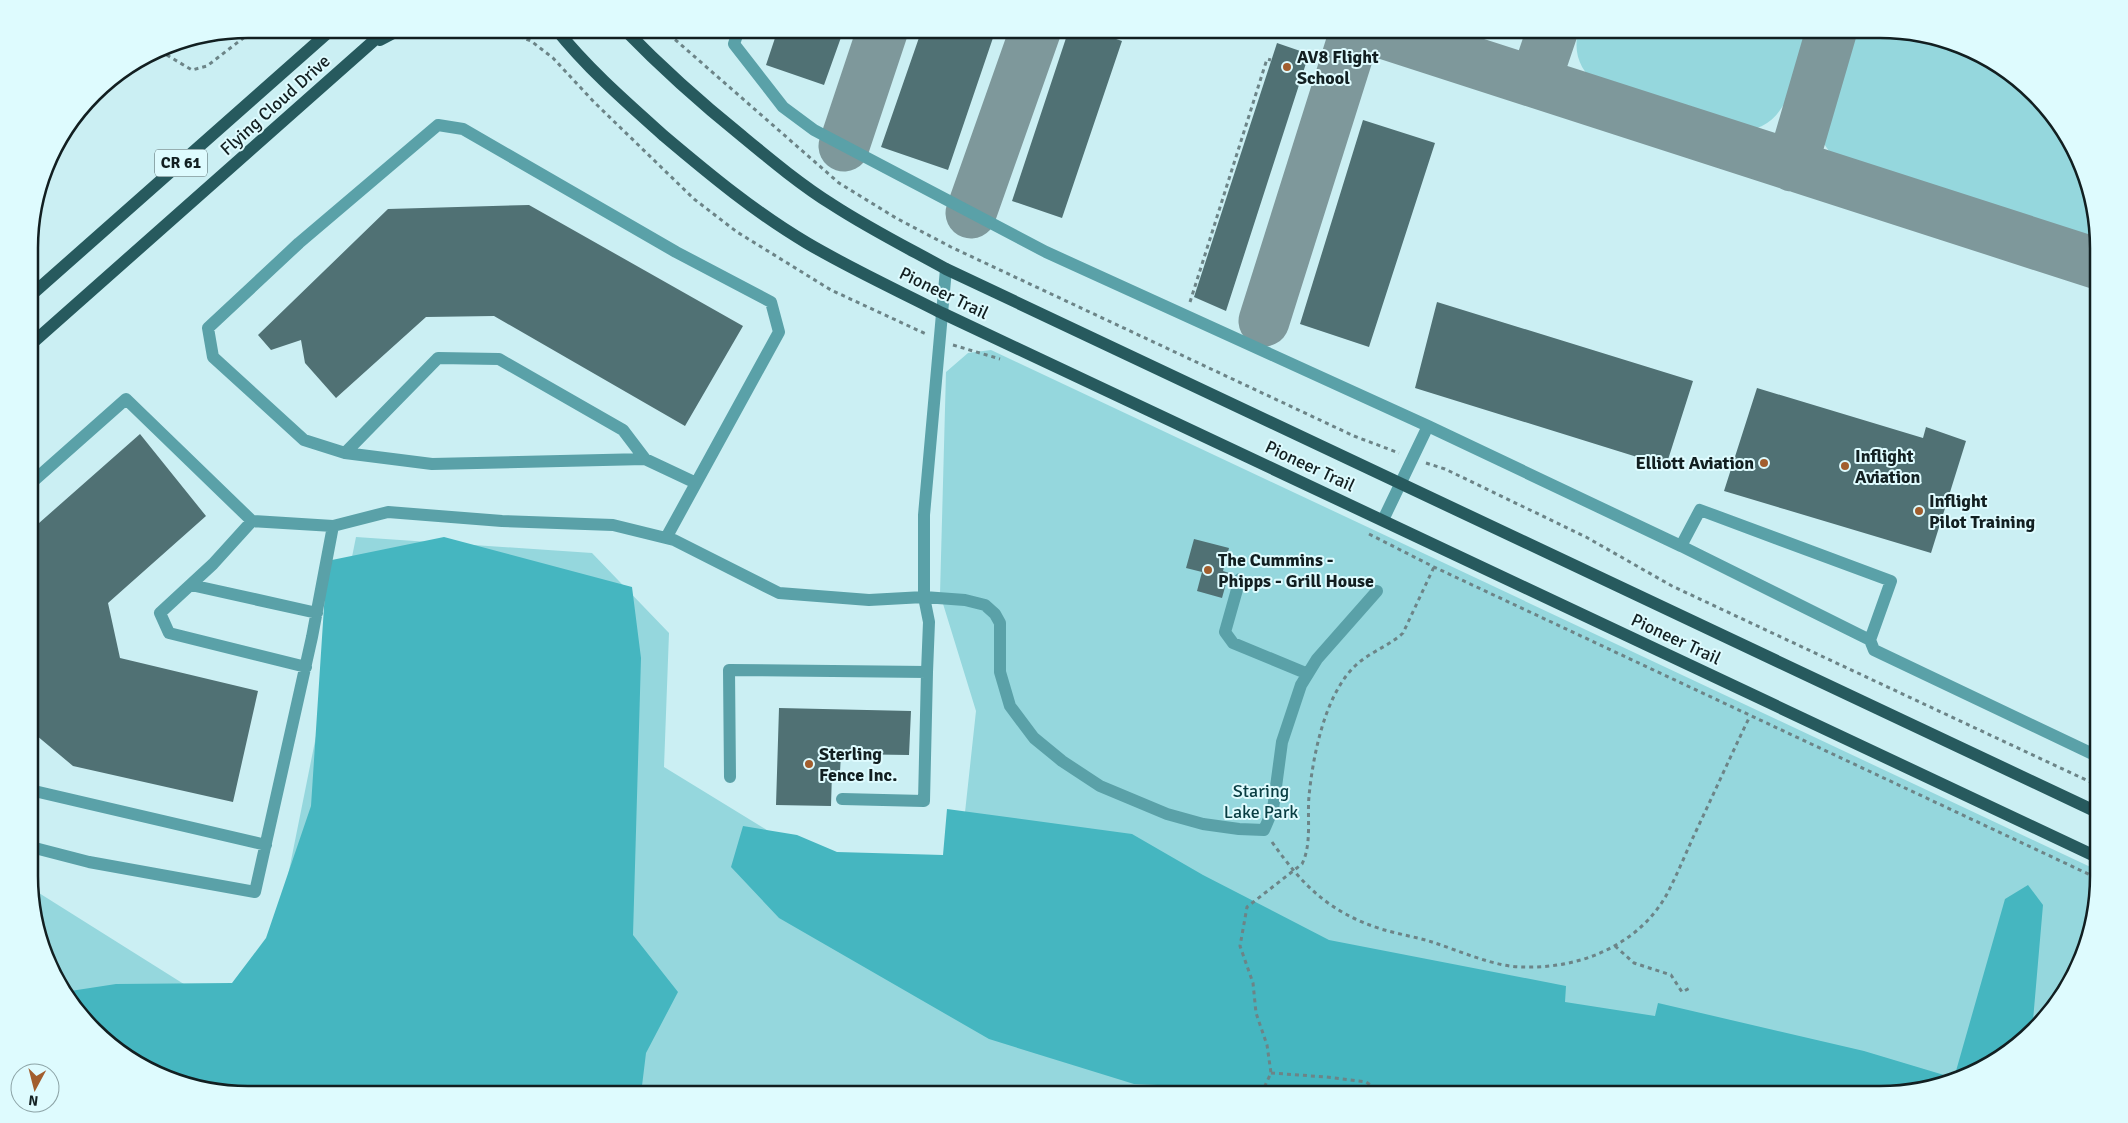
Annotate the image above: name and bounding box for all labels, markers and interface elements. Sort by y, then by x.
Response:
place label: AV8 Flight School [1297,46,1379,89]
street label: Flying Cloud Drive [216,50,334,160]
marker: AV8 Flight School [1281,61,1293,73]
road number: CR 61 [155,150,207,177]
street label: Pioneer Trail [896,262,992,324]
street label: Pioneer Trail [1262,436,1358,496]
place label: Inflight Aviation [1855,445,1920,488]
place label: Elliott Aviation [1635,452,1754,474]
marker: Elliott Aviation [1758,457,1770,469]
marker: Inflight Aviation [1839,460,1851,472]
place label: Inflight Pilot Training [1929,490,2036,533]
marker: Inflight Pilot Training [1913,505,1925,517]
place label: The Cummins - Phipps - Grill House [1218,549,1374,592]
marker: The Cummins - Phipps - Grill House [1202,564,1214,576]
street label: Pioneer Trail [1628,609,1724,669]
place label: Sterling Fence Inc. [819,743,897,786]
marker: Sterling Fence Inc. [803,758,815,770]
park label: Staring Lake Park [1224,780,1298,823]
north arrow [10,1063,60,1113]
text: N [28,1091,39,1109]

